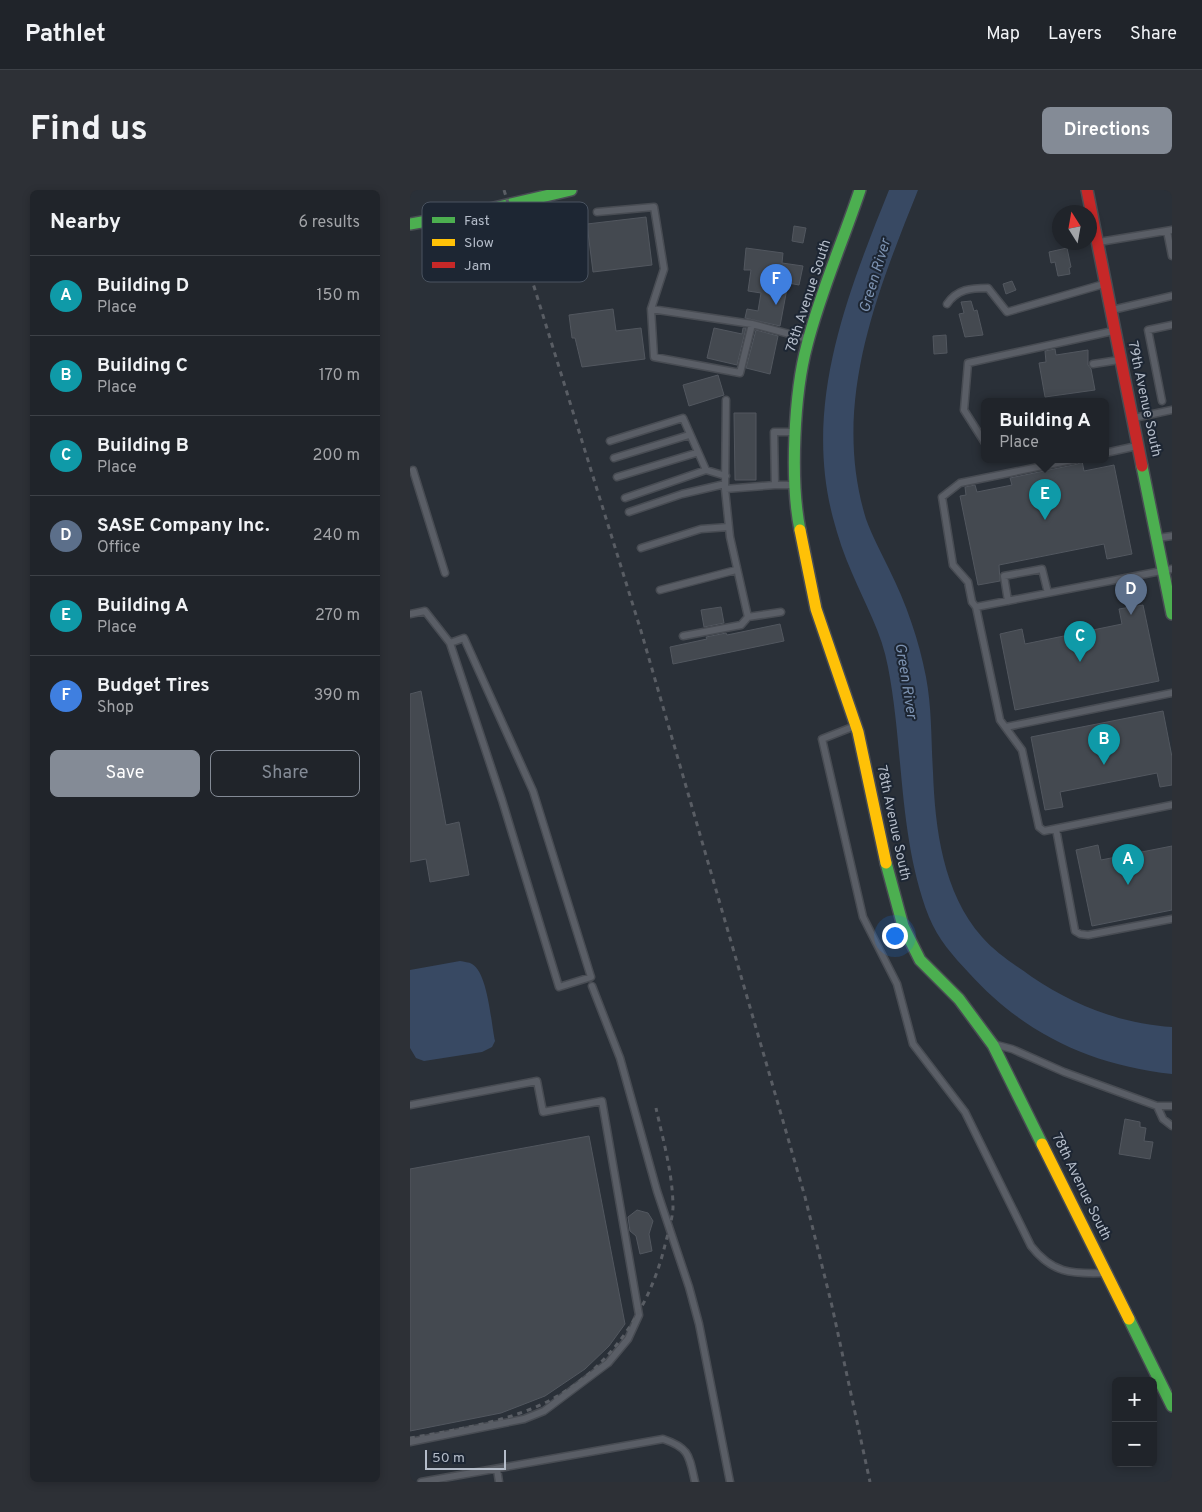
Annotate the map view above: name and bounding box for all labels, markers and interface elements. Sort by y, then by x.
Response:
text: Pathlet [25,20,106,50]
text: Map [986,23,1020,46]
text: Layers [1048,23,1102,46]
text: Share [1130,23,1177,46]
button: Directions [1042,107,1172,154]
text: Find us [30,108,148,152]
legend [422,202,588,282]
north arrow [1052,205,1097,250]
text: Nearby [50,209,121,236]
text: 6 results [298,213,360,233]
text: Fast [464,213,490,230]
text: Slow [464,235,494,252]
water label: Green River [856,235,897,315]
street label: 78th Avenue South [783,237,835,355]
text: Jam [464,258,491,275]
pin: F [760,264,792,305]
text: Building D [97,274,189,298]
text: A [60,286,72,306]
text: 150 m [317,286,360,306]
text: Place [97,298,137,318]
street label: 79th Avenue South [1123,339,1165,459]
text: Building C [97,354,188,378]
text: B [60,366,72,386]
text: 170 m [319,366,360,386]
text: Place [97,378,137,398]
popup [981,398,1109,463]
text: Building A [999,409,1091,433]
text: Place [999,433,1039,453]
text: Building B [97,434,189,458]
text: C [61,446,71,466]
text: 200 m [312,446,360,466]
text: Place [97,458,137,478]
pin: E [1029,479,1061,520]
text: SASE Company Inc. [97,514,270,538]
text: D [60,526,72,546]
text: 240 m [313,526,360,546]
text: Office [97,538,140,558]
pin: D [1115,574,1147,615]
text: Building A [97,594,189,618]
text: E [61,606,71,626]
text: 270 m [315,606,360,626]
text: Place [97,618,137,638]
pin: C [1064,621,1096,662]
water label: Green River [890,642,921,722]
text: Budget Tires [97,674,210,698]
text: F [61,686,71,706]
text: 390 m [314,686,360,706]
text: Shop [97,698,134,718]
pin: B [1088,724,1120,765]
button: Save [50,750,200,797]
button: Share [210,750,360,797]
street label: 78th Avenue South [872,764,914,882]
pin: A [1112,844,1144,885]
your location [882,923,908,949]
street label: 78th Avenue South [1048,1130,1114,1244]
map controls [1112,1377,1157,1467]
button: + [1112,1377,1157,1422]
button: − [1112,1422,1157,1467]
scale bar [425,1447,506,1470]
text: 50 m [432,1450,465,1467]

